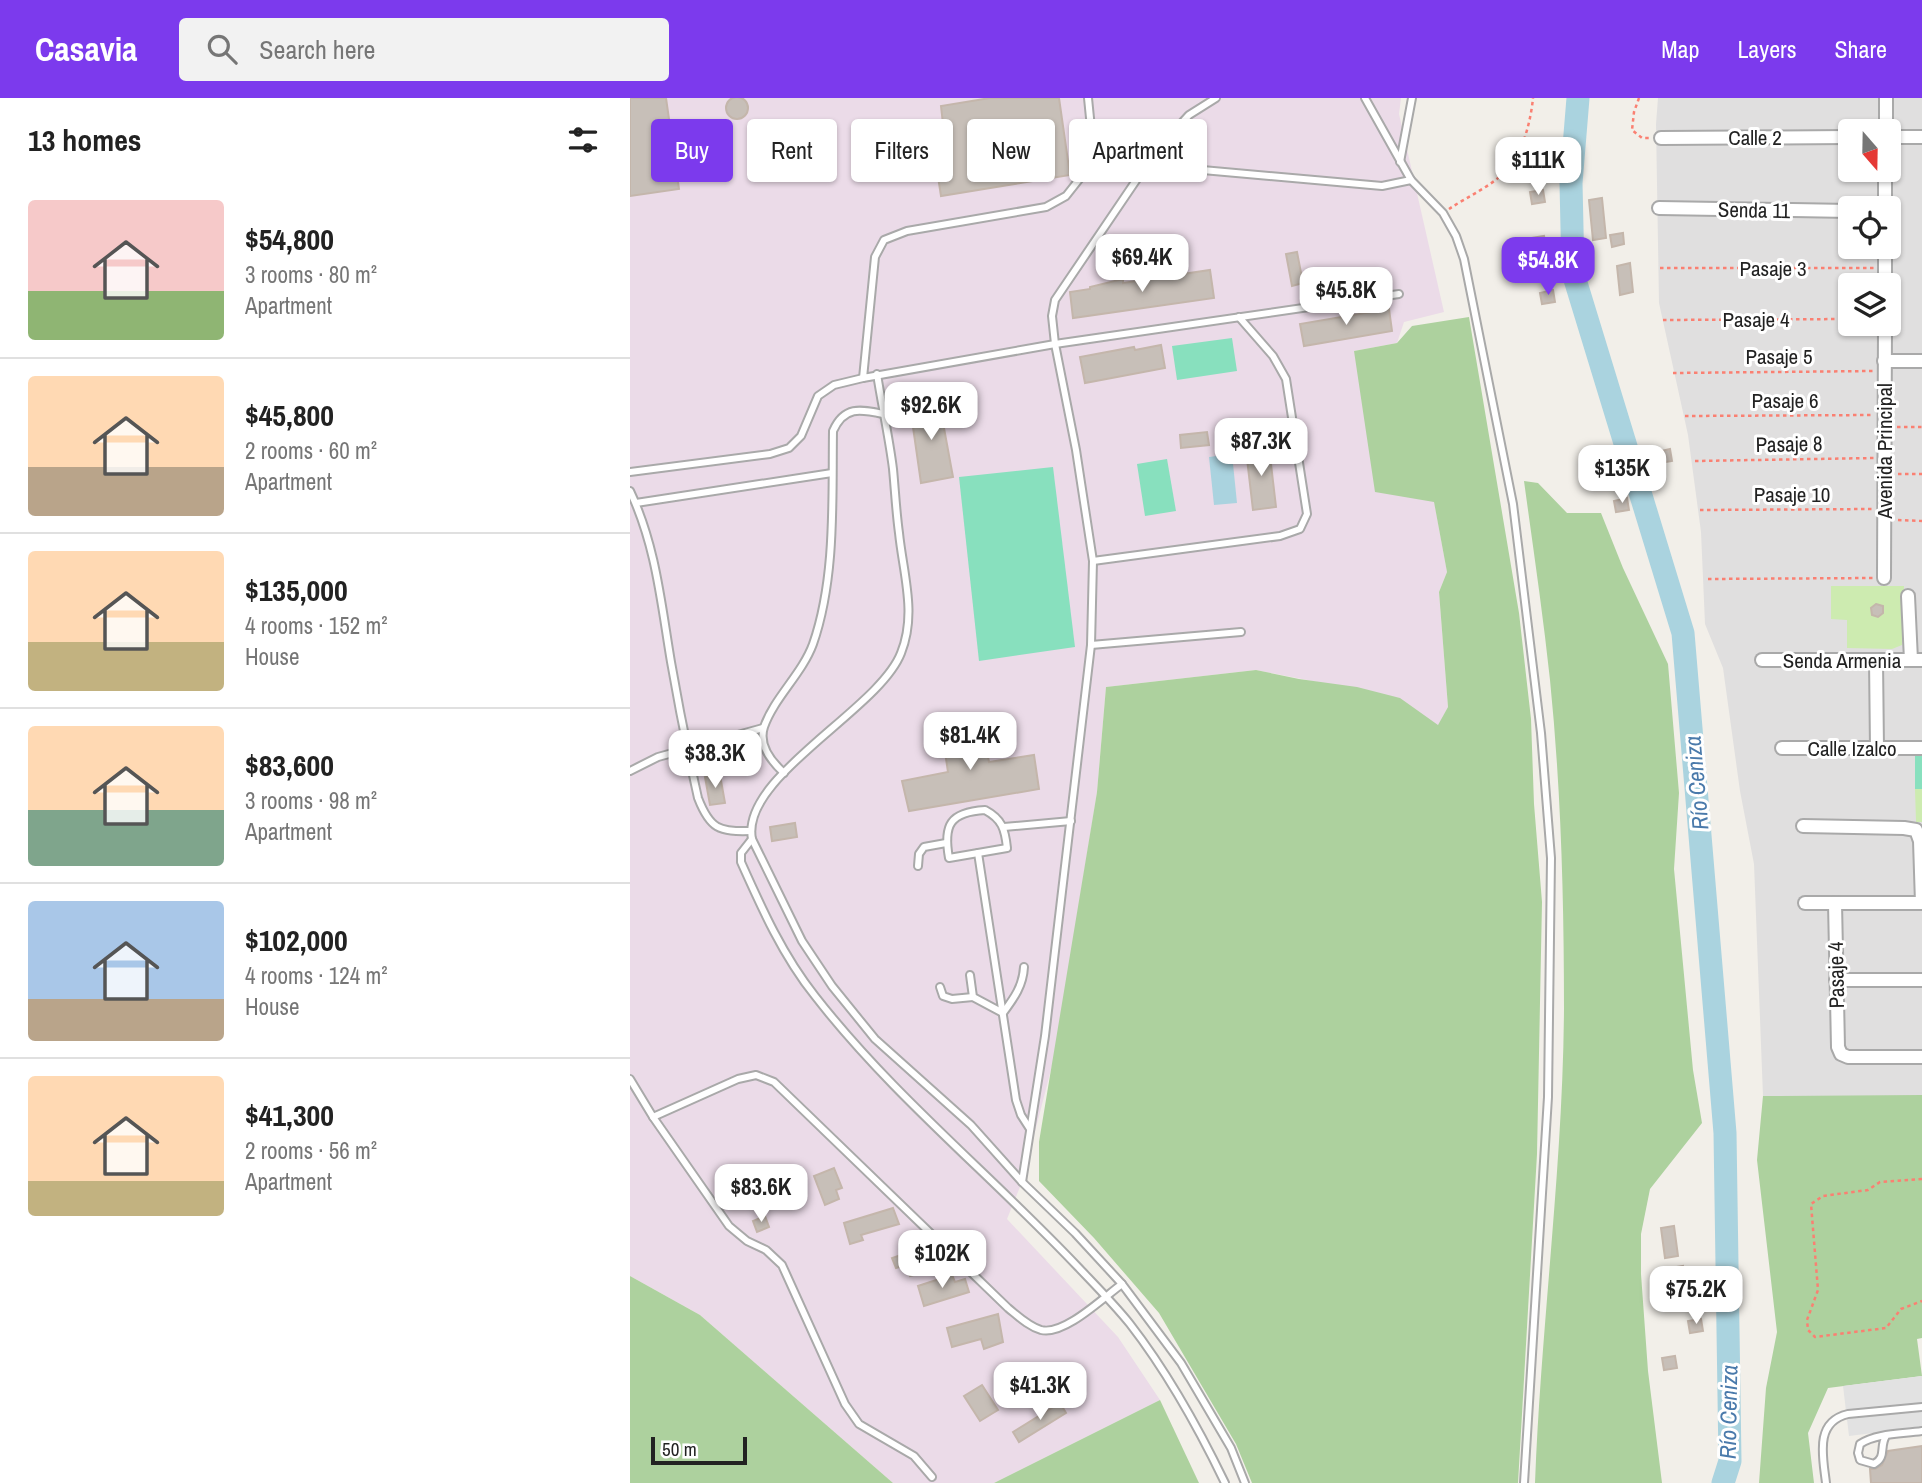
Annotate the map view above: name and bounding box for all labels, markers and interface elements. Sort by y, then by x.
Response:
search box [179,18,669,81]
text: Casavia [35,27,137,71]
icon: search [203,30,241,68]
text: Search here [259,32,375,67]
text: Map [1661,33,1699,65]
text: Layers [1737,33,1796,65]
text: Share [1834,33,1887,65]
chip: Buy [651,119,733,182]
chip: Rent [747,119,837,182]
chip: Filters [851,119,953,182]
chip: New [967,119,1055,182]
chip: Apartment [1069,119,1207,182]
north arrow [1838,119,1900,182]
map controls [1838,119,1901,336]
text: 13 homes [28,120,142,160]
icon: filters [564,121,602,159]
street label: Calle 2 [1728,123,1782,152]
pin: $111K [1489,138,1587,197]
text: $111K [1511,144,1565,175]
street label: Senda 11 [1718,195,1791,225]
button: locate [1838,196,1901,259]
text: $54,800 [245,219,334,259]
icon: home [84,228,168,312]
pin: $69.4K [1085,234,1199,294]
pin: $54.8K [1491,238,1605,297]
text: $69.4K [1112,241,1172,272]
text: $54.8K [1518,244,1578,275]
street label: Pasaje 3 [1739,254,1807,283]
text: 3 rooms · 80 m² [245,259,377,290]
pin: $45.8K [1289,268,1403,327]
button: layers [1838,273,1901,336]
text: $45.8K [1316,274,1376,305]
text: Apartment [245,290,332,321]
street label: Pasaje 4 [1722,305,1790,334]
street label: Pasaje 5 [1745,342,1813,371]
pin: $92.6K [874,382,988,442]
street label: Avenida Principal [1870,383,1899,520]
street label: Pasaje 6 [1751,386,1819,415]
text: $92.6K [901,389,961,420]
text: $45,800 [245,395,334,435]
icon: home [84,404,168,488]
pin: $87.3K [1204,418,1318,478]
text: $87.3K [1231,425,1291,456]
street label: Pasaje 8 [1755,429,1823,459]
text: 2 rooms · 60 m² [245,435,377,466]
pin: $135K [1573,446,1671,505]
text: $135K [1594,452,1650,483]
text: Apartment [245,466,332,497]
street label: Pasaje 10 [1754,480,1830,509]
text: $135,000 [245,570,348,610]
icon: home [84,579,168,663]
text: 4 rooms · 152 m² [245,610,388,641]
text: House [245,641,300,672]
street label: Senda Armenia [1783,646,1902,675]
pin: $81.4K [913,712,1027,772]
text: $81.4K [940,719,1000,750]
pin: $38.3K [658,730,772,790]
street label: Calle Izalco [1808,734,1897,763]
water label: Río Ceniza [1676,735,1716,831]
text: $38.3K [685,737,745,768]
text: $83,600 [245,745,334,785]
icon: home [84,754,168,838]
text: 3 rooms · 98 m² [245,785,377,816]
text: Apartment [245,816,332,847]
text: $102,000 [245,920,348,960]
icon: home [84,929,168,1013]
street label: Pasaje 4 [1821,941,1851,1009]
text: 4 rooms · 124 m² [245,960,388,991]
text: House [245,991,300,1022]
text: $41,300 [245,1095,334,1135]
icon: home [84,1104,168,1188]
text: 2 rooms · 56 m² [245,1135,377,1166]
pin: $83.6K [704,1164,818,1224]
text: Apartment [245,1166,332,1197]
text: $83.6K [731,1171,791,1202]
pin: $102K [893,1230,991,1290]
text: $102K [914,1237,970,1268]
pin: $75.2K [1639,1266,1753,1326]
text: $75.2K [1666,1273,1726,1304]
pin: $41.3K [983,1362,1097,1422]
water label: Río Ceniza [1712,1365,1744,1459]
text: $41.3K [1010,1369,1070,1400]
scale bar [651,1434,747,1466]
text: 50 m [662,1436,697,1462]

